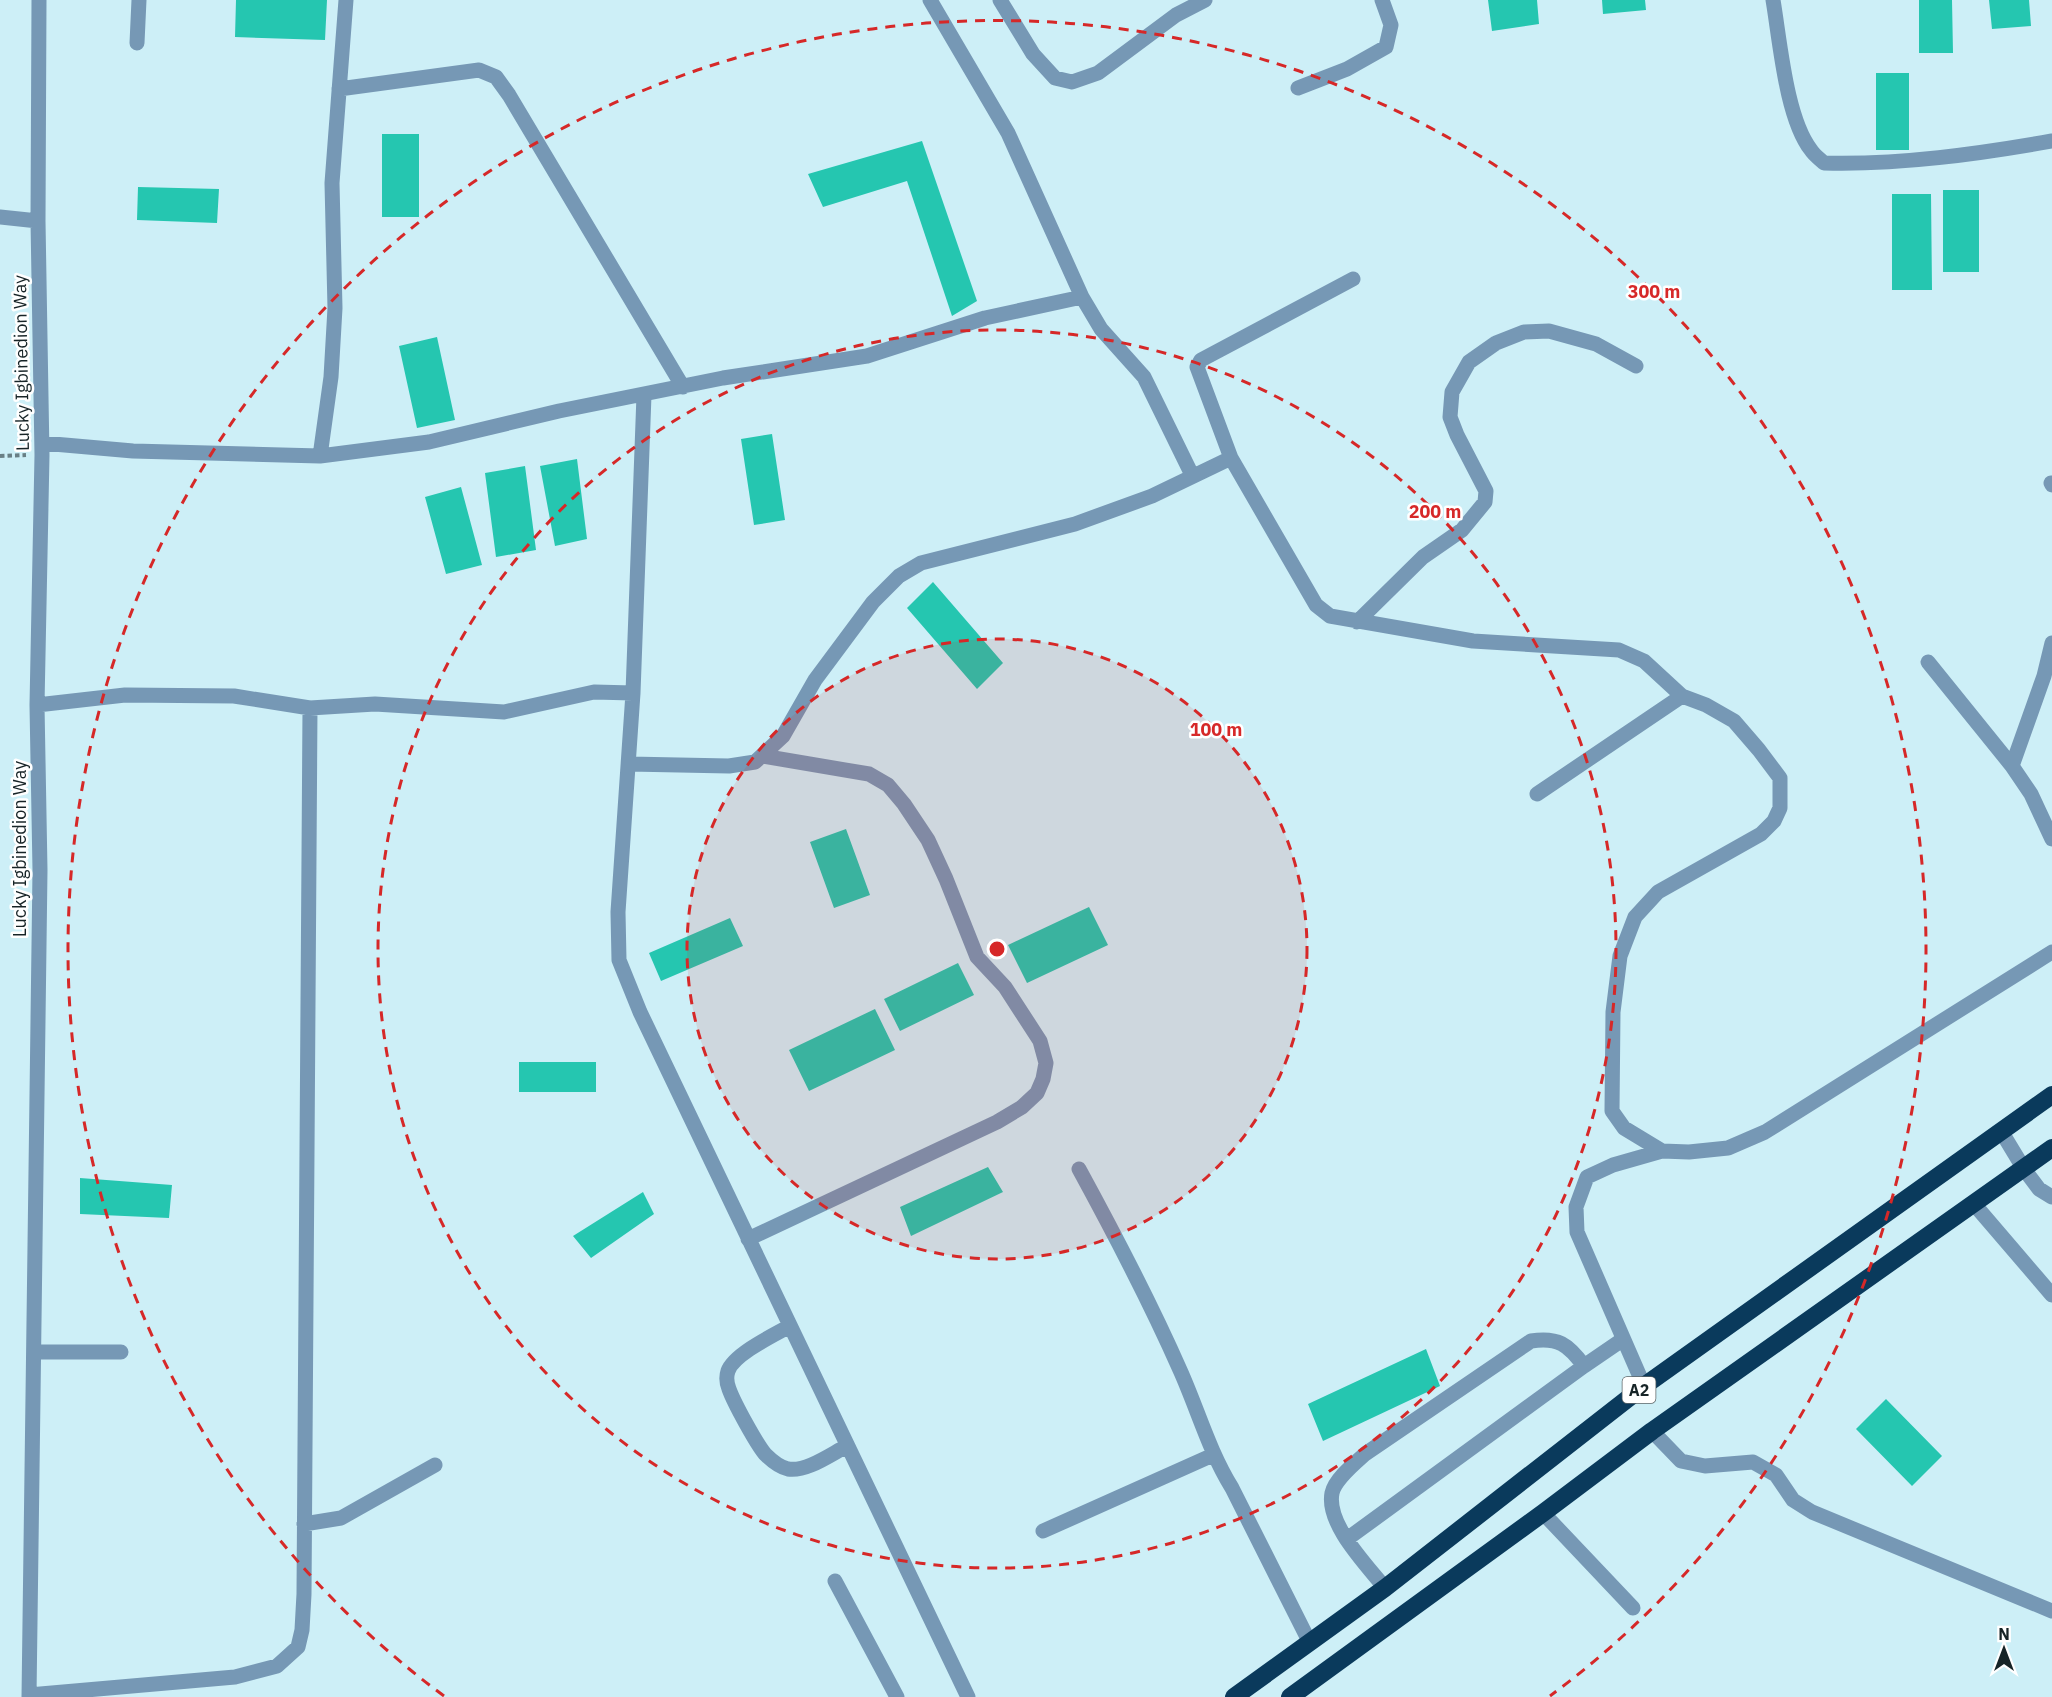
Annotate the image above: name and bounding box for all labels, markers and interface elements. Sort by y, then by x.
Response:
street label: Lucky Igbinedion Way [8,275,34,451]
text: 300 m [1628,280,1680,303]
text: 200 m [1409,500,1461,523]
text: 100 m [1190,718,1242,741]
street label: Lucky Igbinedion Way [8,761,31,937]
centre of rings [987,939,1007,959]
road number: A2 [1622,1377,1656,1403]
north arrow [1974,1619,2034,1679]
text: N [1998,1624,2010,1644]

